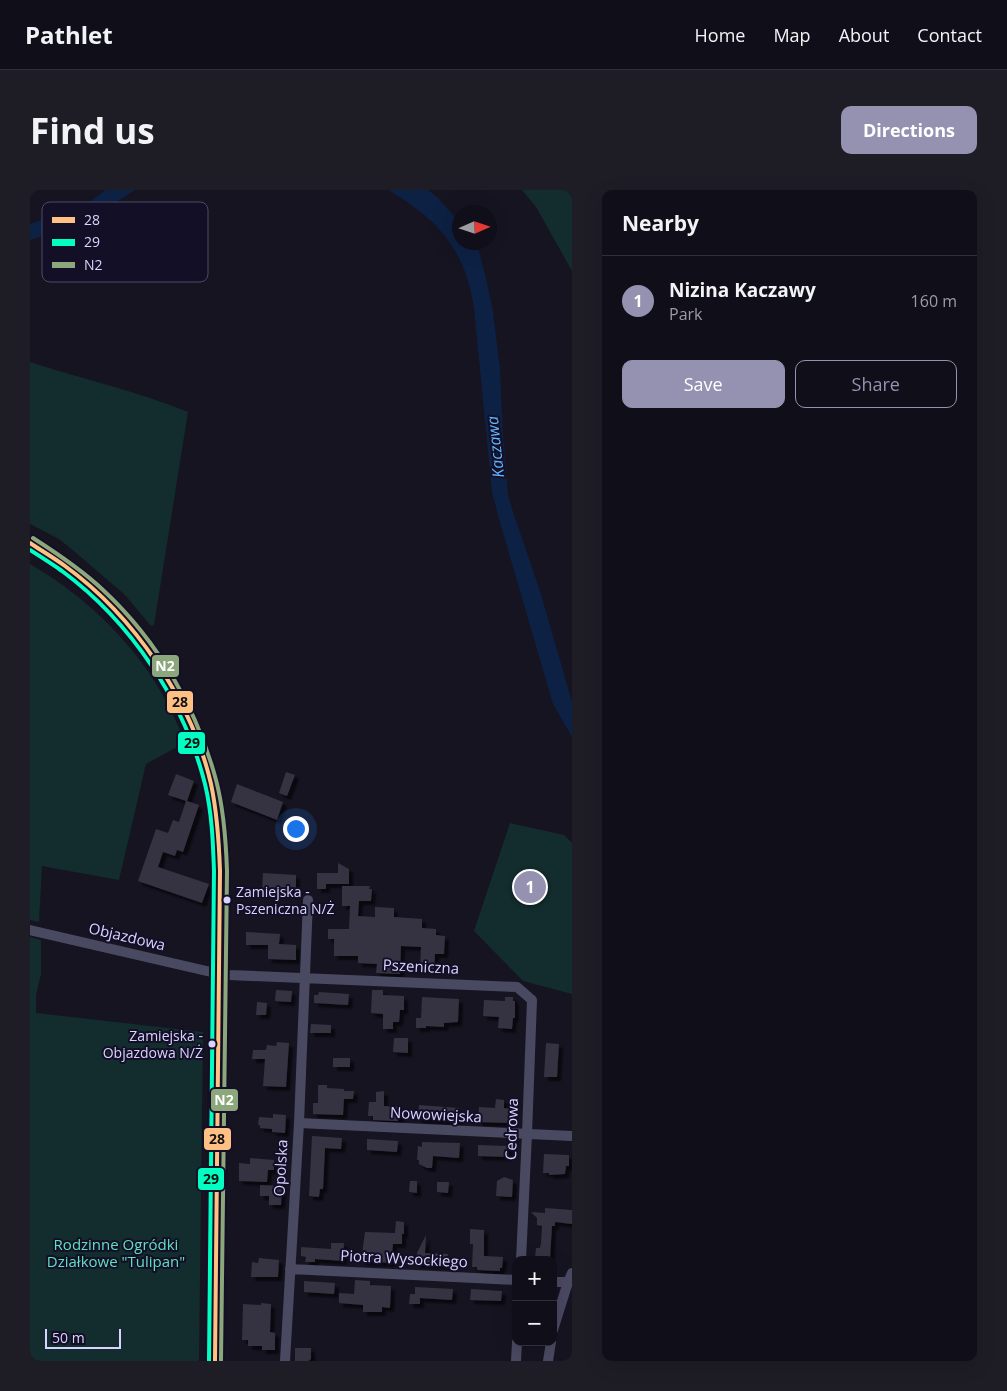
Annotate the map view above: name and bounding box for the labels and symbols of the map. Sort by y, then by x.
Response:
legend [42,202,208,282]
north arrow [452,205,497,250]
text: 28 [84,210,100,229]
text: 29 [84,232,100,251]
text: N2 [84,255,103,274]
water label: Kaczawa [481,415,509,479]
line badge: N2 [151,654,180,678]
text: N2 [155,656,175,675]
line badge: 28 [166,690,194,714]
text: 28 [172,692,188,711]
line badge: 29 [177,731,206,755]
text: 29 [184,733,200,752]
your location [283,816,309,842]
pin: 1 [514,868,546,906]
place label: Zamiejska - Pszeniczna N/Ż [236,882,335,918]
marker: Zamiejska - Pszeniczna N/Ż [222,895,232,905]
street label: Objazdowa [87,917,168,955]
street label: Pszeniczna [382,954,460,978]
place label: Zamiejska - Objazdowa N/Ż [103,1026,203,1062]
marker: Zamiejska - Objazdowa N/Ż [207,1039,217,1049]
line badge: N2 [210,1088,239,1112]
text: N2 [214,1090,234,1109]
street label: Cedrowa [500,1098,522,1160]
street label: Nowowiejska [390,1102,482,1126]
line badge: 28 [203,1127,232,1151]
text: 28 [209,1129,225,1148]
street label: Opolska [269,1139,291,1197]
line badge: 29 [197,1167,225,1191]
text: 29 [203,1169,219,1188]
park label: Rodzinne Ogródki Działkowe "Tulipan" [47,1234,185,1271]
street label: Piotra Wysockiego [340,1245,468,1271]
scale bar [45,1326,121,1349]

